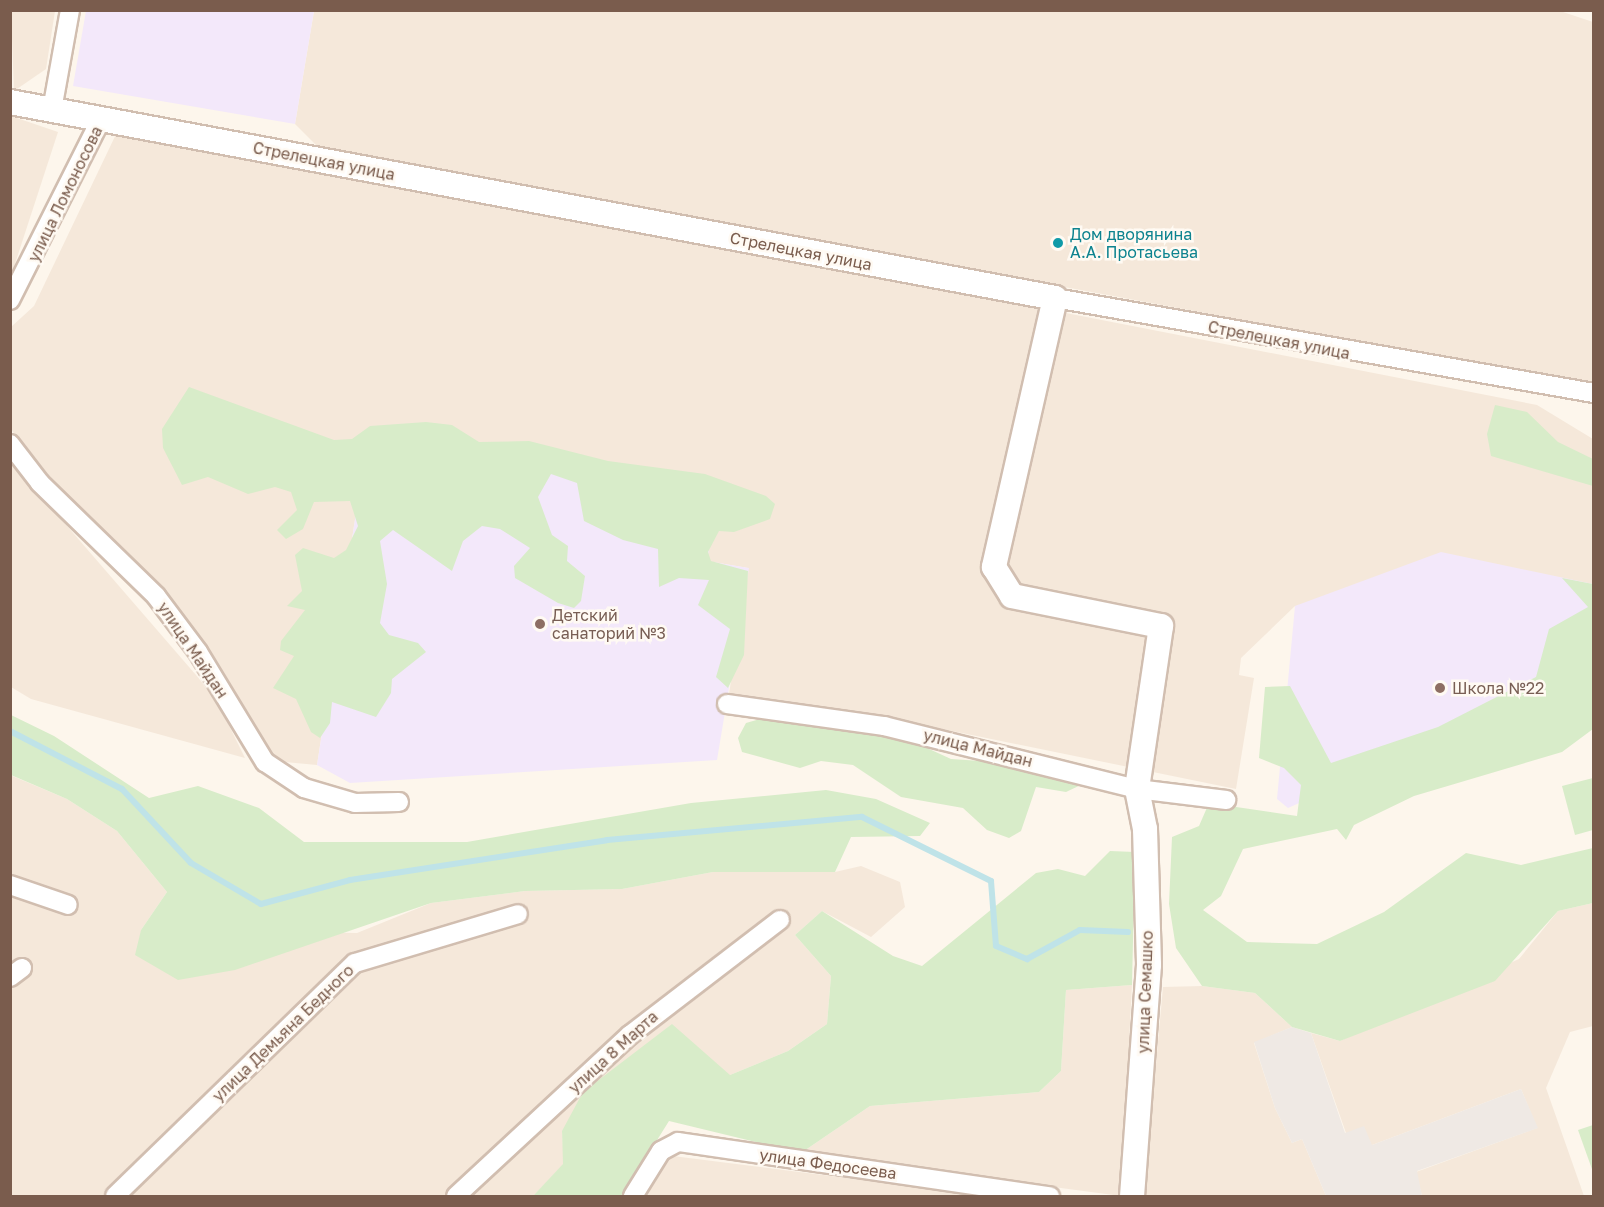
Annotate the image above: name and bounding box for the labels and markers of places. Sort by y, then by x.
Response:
place label: Дом дворянина А.А. Протасьева [1070,224,1198,262]
marker: Дом дворянина А.А. Протасьева [1051,236,1065,250]
place label: Детский санаторий №3 [552,605,666,643]
marker: Детский санаторий №3 [533,617,547,631]
place label: Школа №22 [1452,678,1544,698]
marker: Школа №22 [1433,681,1447,695]

